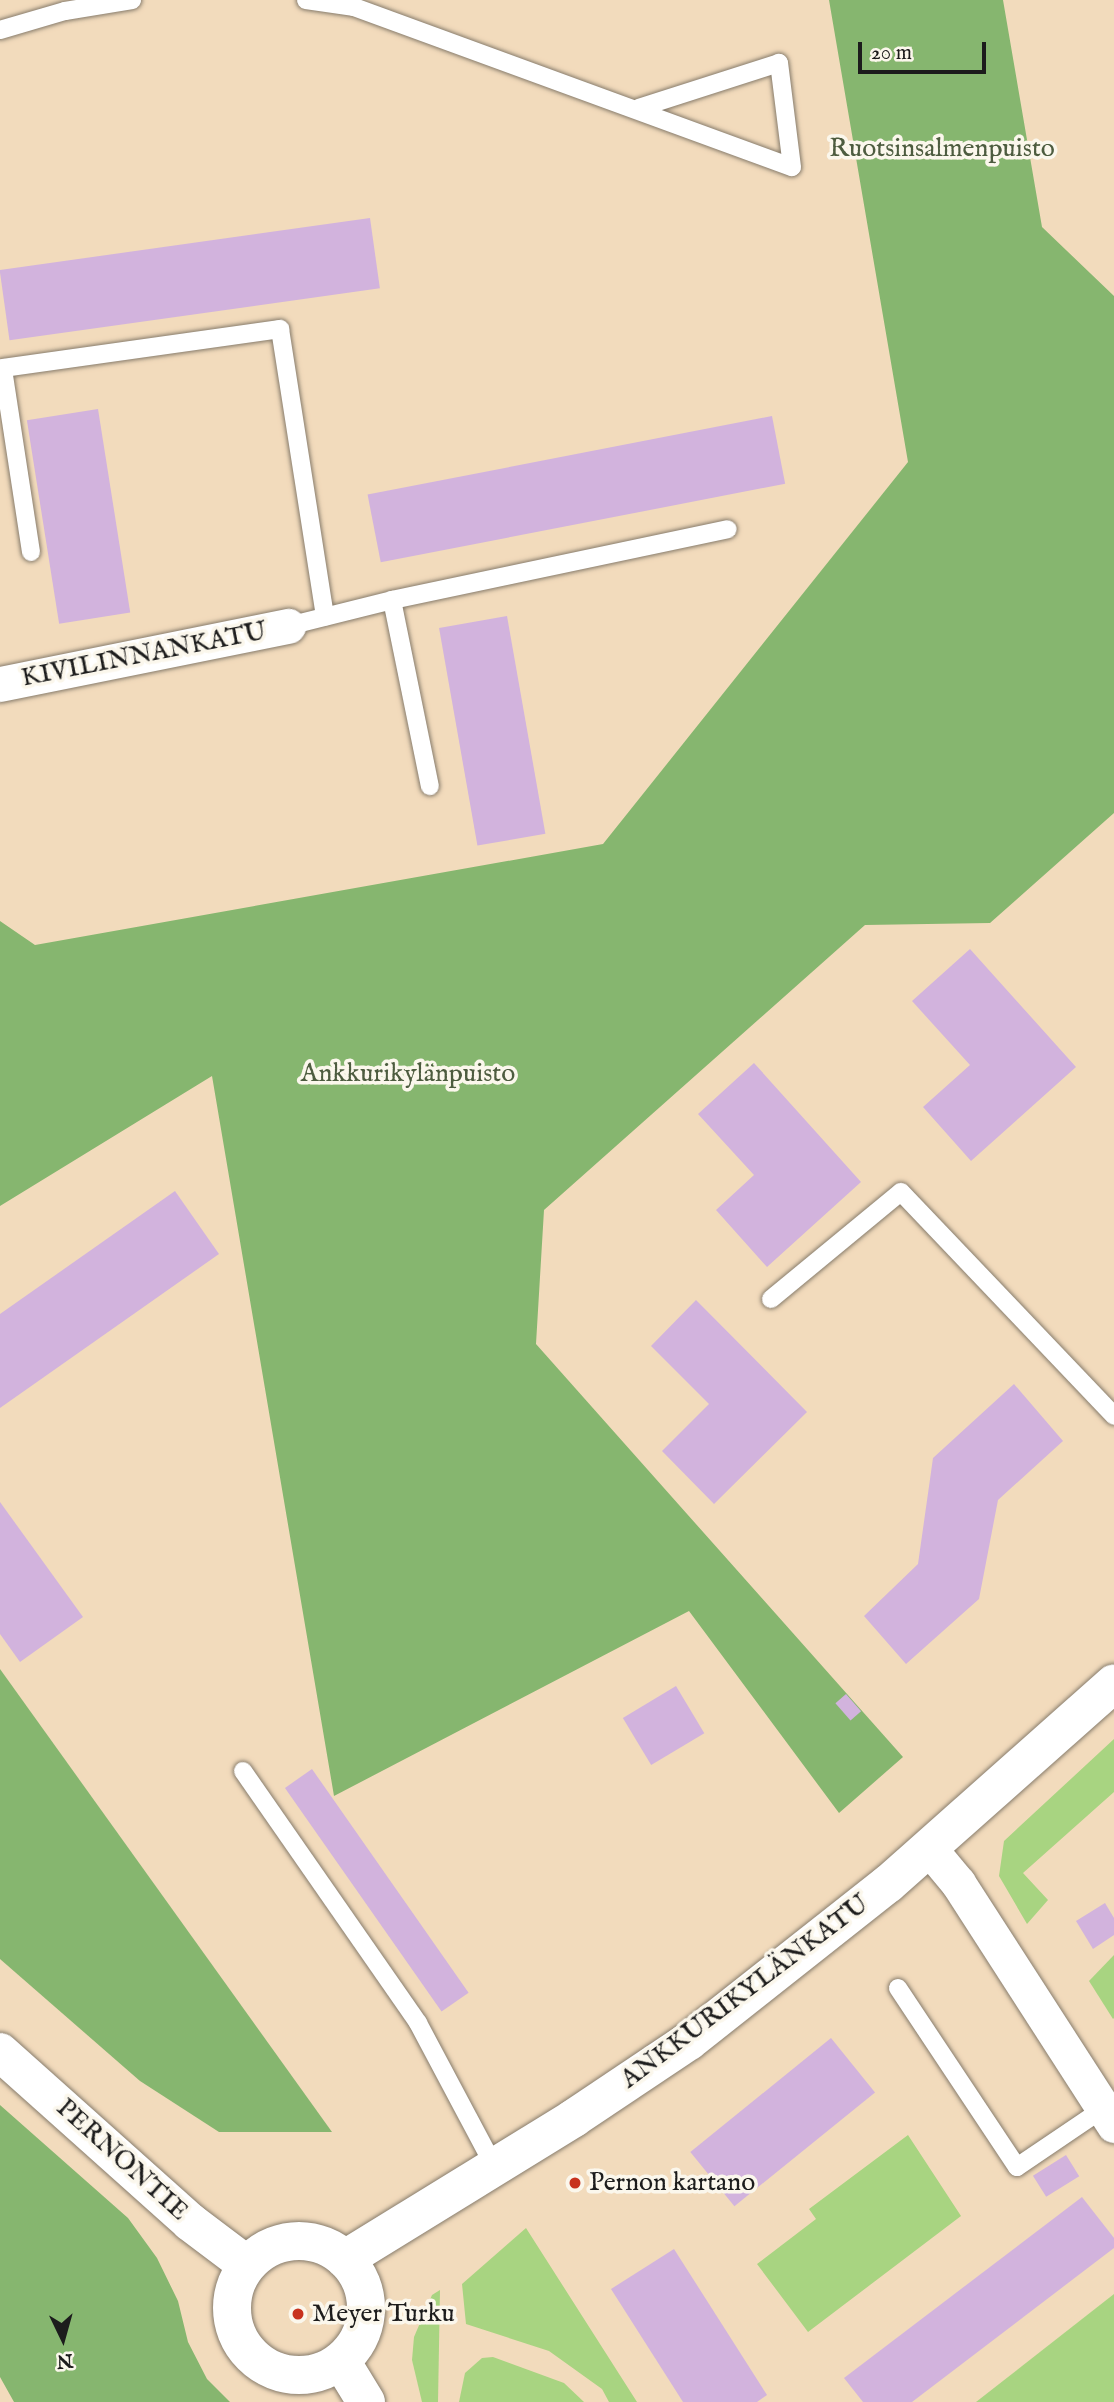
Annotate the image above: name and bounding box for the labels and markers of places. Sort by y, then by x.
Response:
place label: Pernon kartano [589,2167,755,2199]
marker: Pernon kartano [567,2175,583,2191]
place label: Meyer Turku [312,2298,455,2330]
marker: Meyer Turku [290,2306,306,2322]

